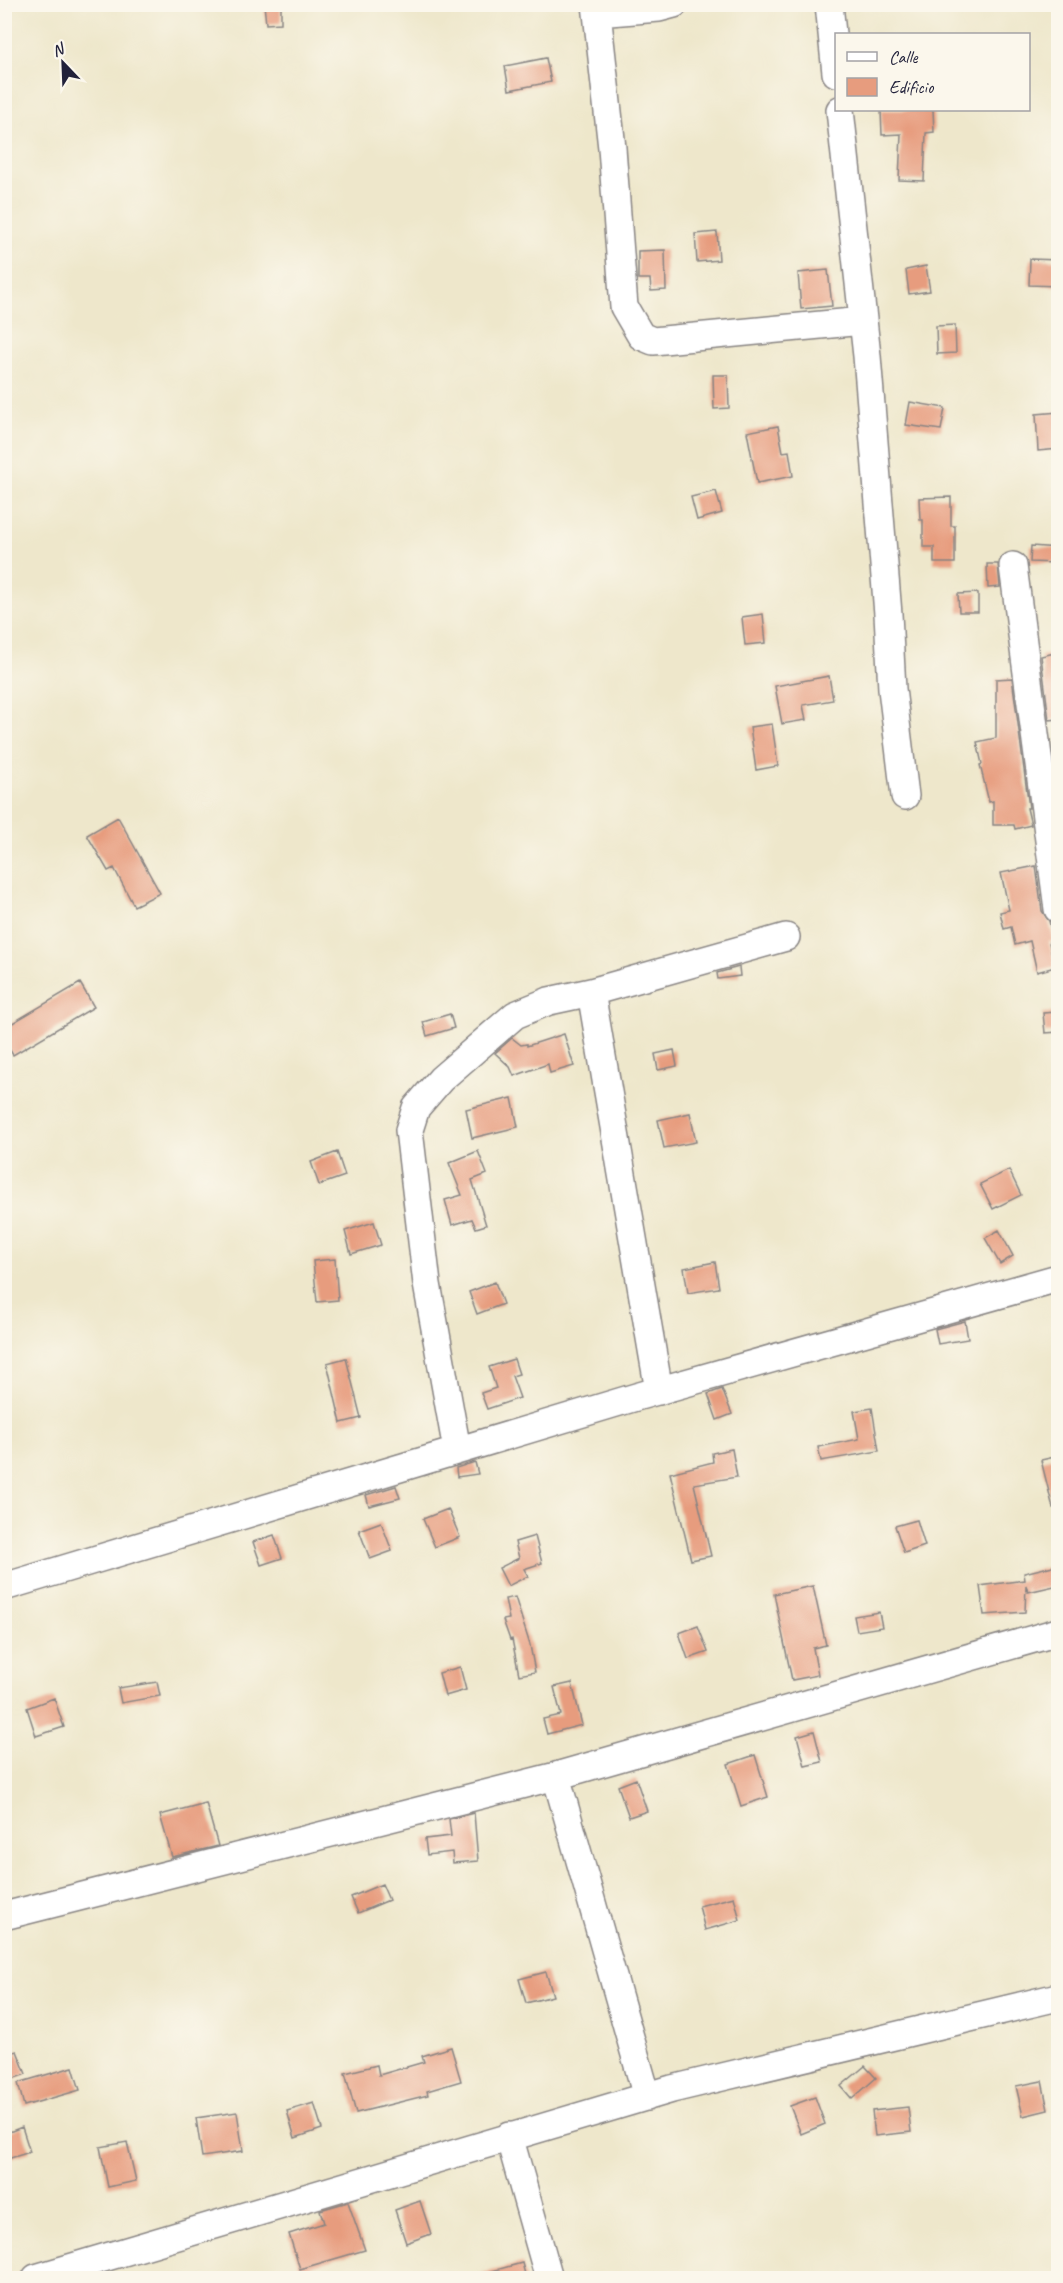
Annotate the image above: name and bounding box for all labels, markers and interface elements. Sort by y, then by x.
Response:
north arrow [33,33,93,93]
legend [835,33,1030,111]
text: N [49,38,69,61]
text: Calle [889,46,918,68]
text: Edificio [889,76,935,98]

